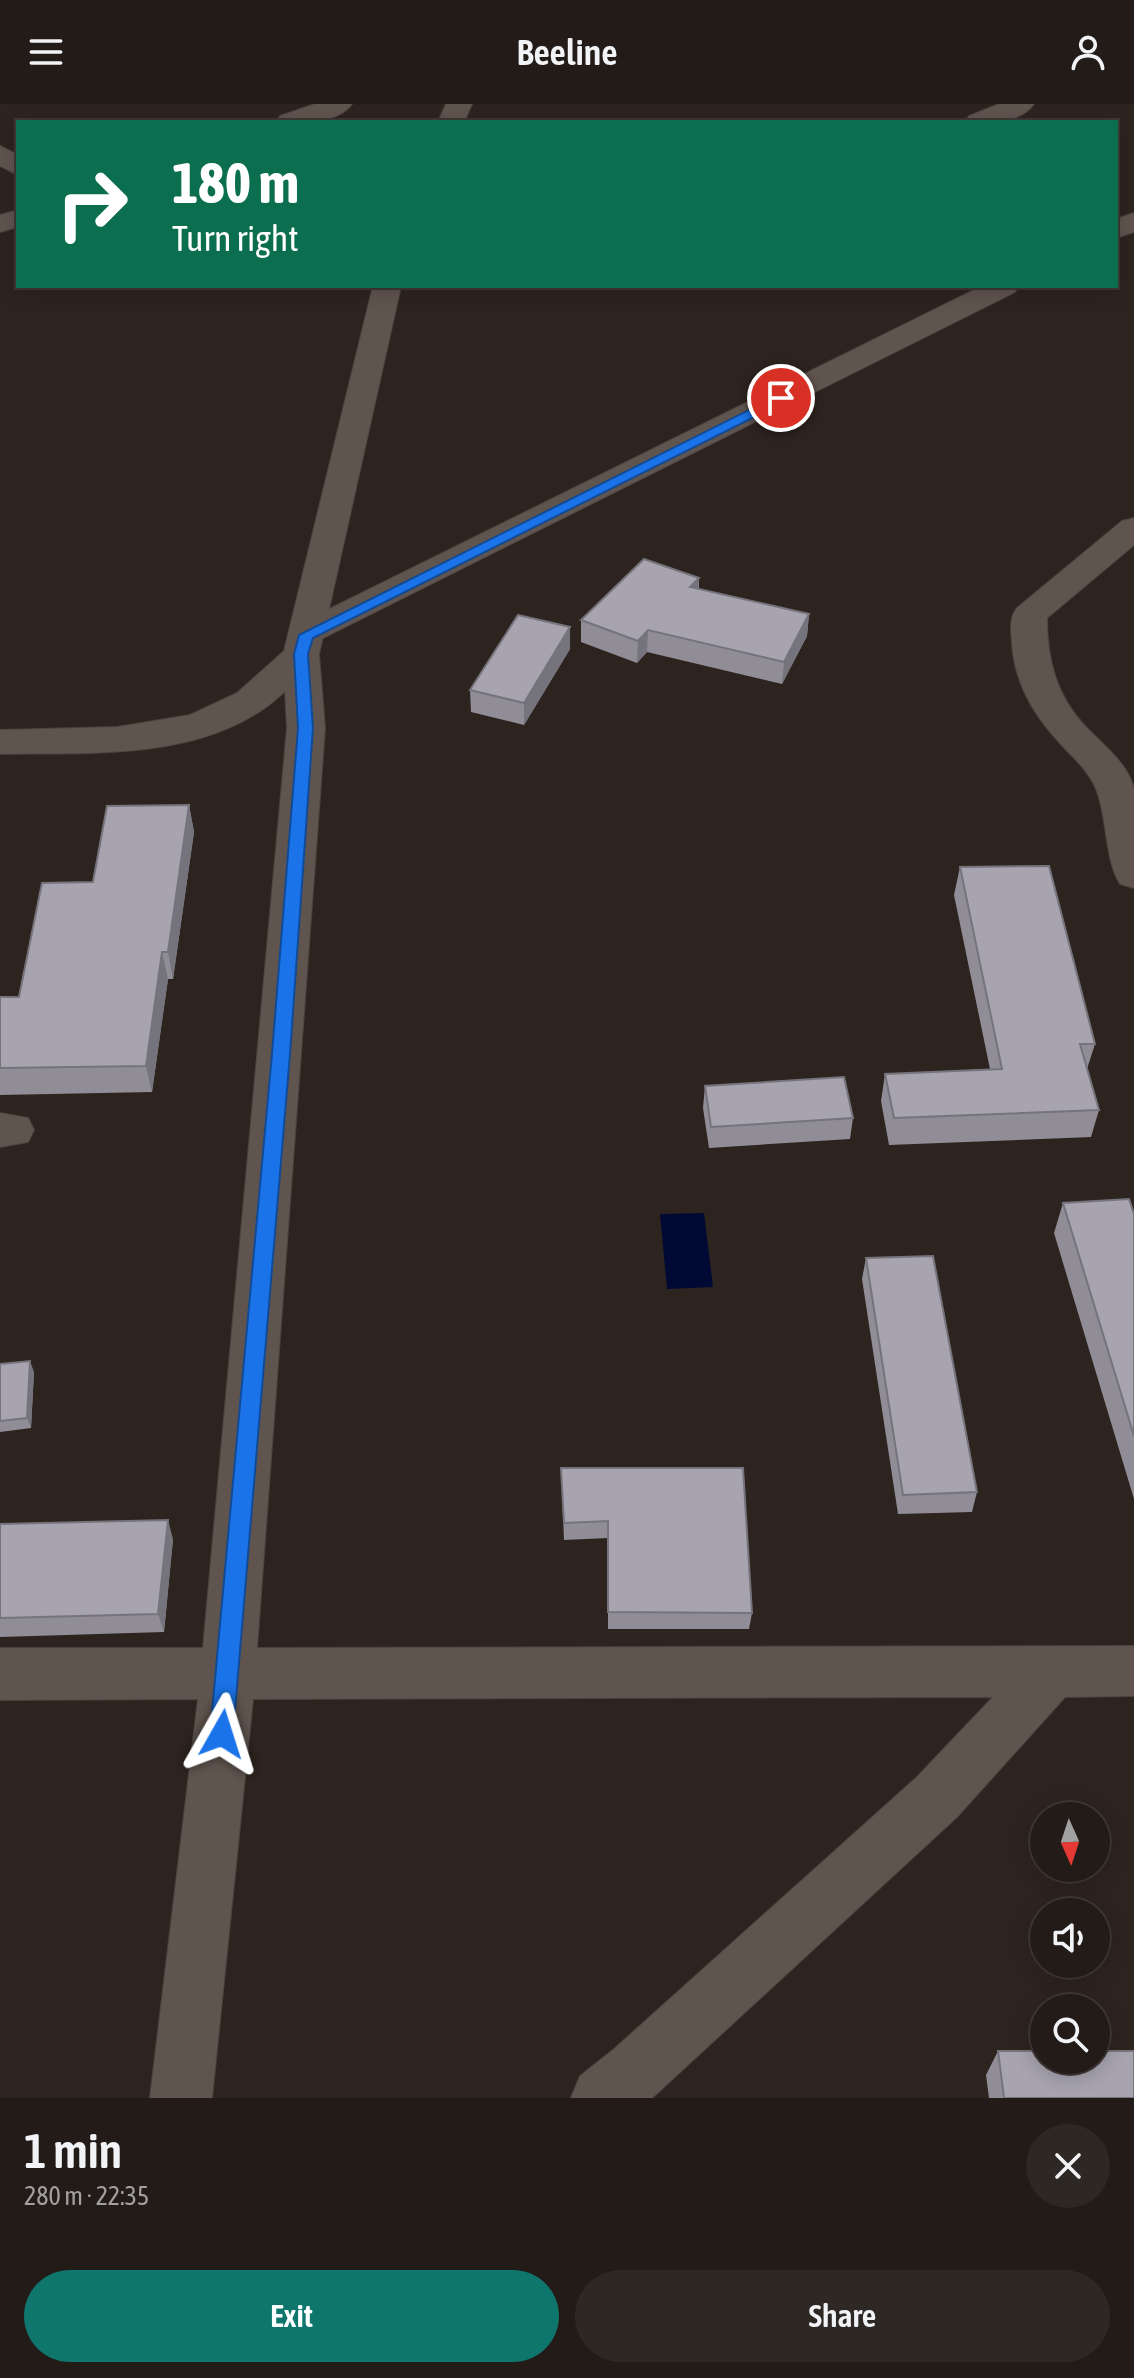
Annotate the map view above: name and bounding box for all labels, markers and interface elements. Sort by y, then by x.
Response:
icon: menu [24,30,68,74]
icon: person [1066,30,1110,74]
text: Beeline [516,31,618,73]
text: 180 m [172,151,299,215]
icon: right [40,152,144,256]
text: Turn right [172,217,299,259]
pin [747,364,815,432]
icon: arrive [759,376,803,420]
position arrow [180,1692,264,1776]
north arrow [1030,1802,1110,1882]
map controls [1030,1802,1110,2074]
button: sound [1030,1898,1110,1978]
button: search [1030,1994,1110,2074]
text: 1 min [24,2123,122,2178]
button: close [1026,2124,1110,2208]
text: 280 m · 22:35 [24,2181,149,2211]
button: Exit [24,2270,559,2362]
button: Share [575,2270,1110,2362]

